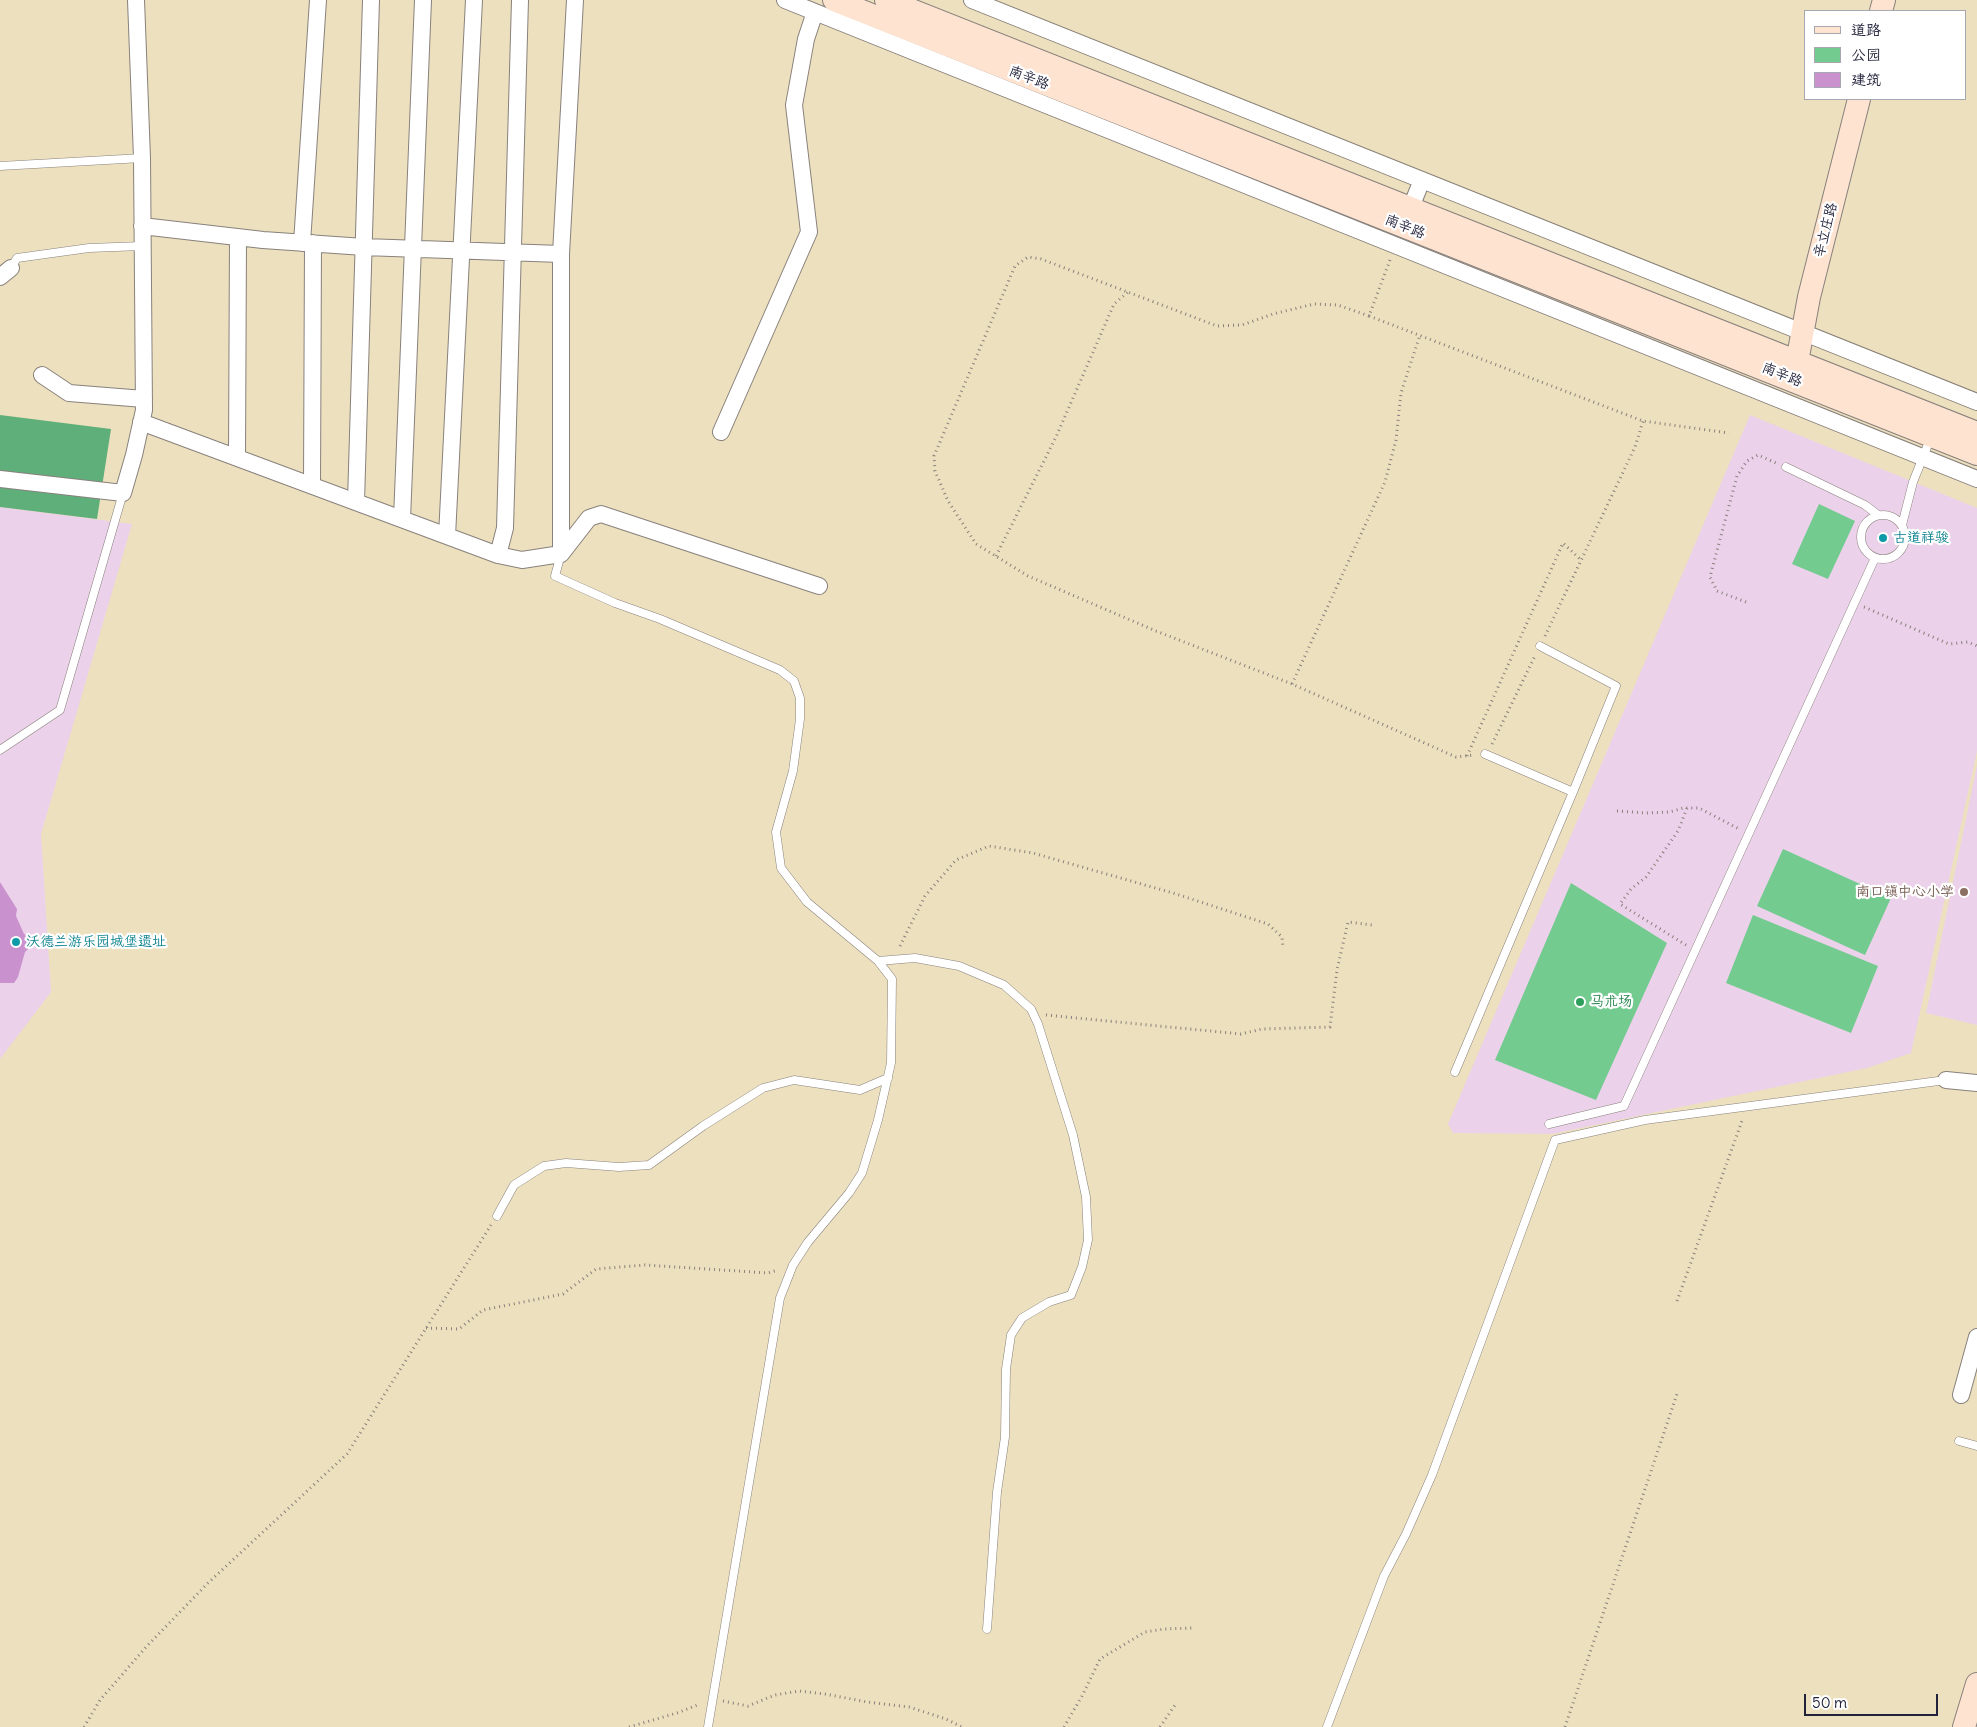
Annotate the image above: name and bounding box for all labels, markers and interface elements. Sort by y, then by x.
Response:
legend [1804,10,1967,100]
text: 道路 [1851,20,1881,39]
text: 公园 [1851,45,1881,64]
street label: 南辛路 [1006,63,1052,93]
text: 建筑 [1851,70,1881,89]
street label: 辛立庄路 [1811,201,1841,259]
street label: 南辛路 [1382,211,1428,243]
street label: 南辛路 [1759,359,1805,391]
place label: 古道祥骏 [1893,530,1949,546]
marker: 古道祥骏 [1877,532,1889,544]
place label: 南口镇中心小学 [1856,884,1954,900]
marker: 南口镇中心小学 [1958,886,1970,898]
place label: 沃德兰游乐园城堡遗址 [26,934,166,950]
marker: 沃德兰游乐园城堡遗址 [10,936,22,948]
place label: 马术场 [1590,994,1632,1010]
marker: 马术场 [1574,996,1586,1008]
scale bar [1807,1684,1941,1716]
text: 50 m [1812,1693,1847,1712]

